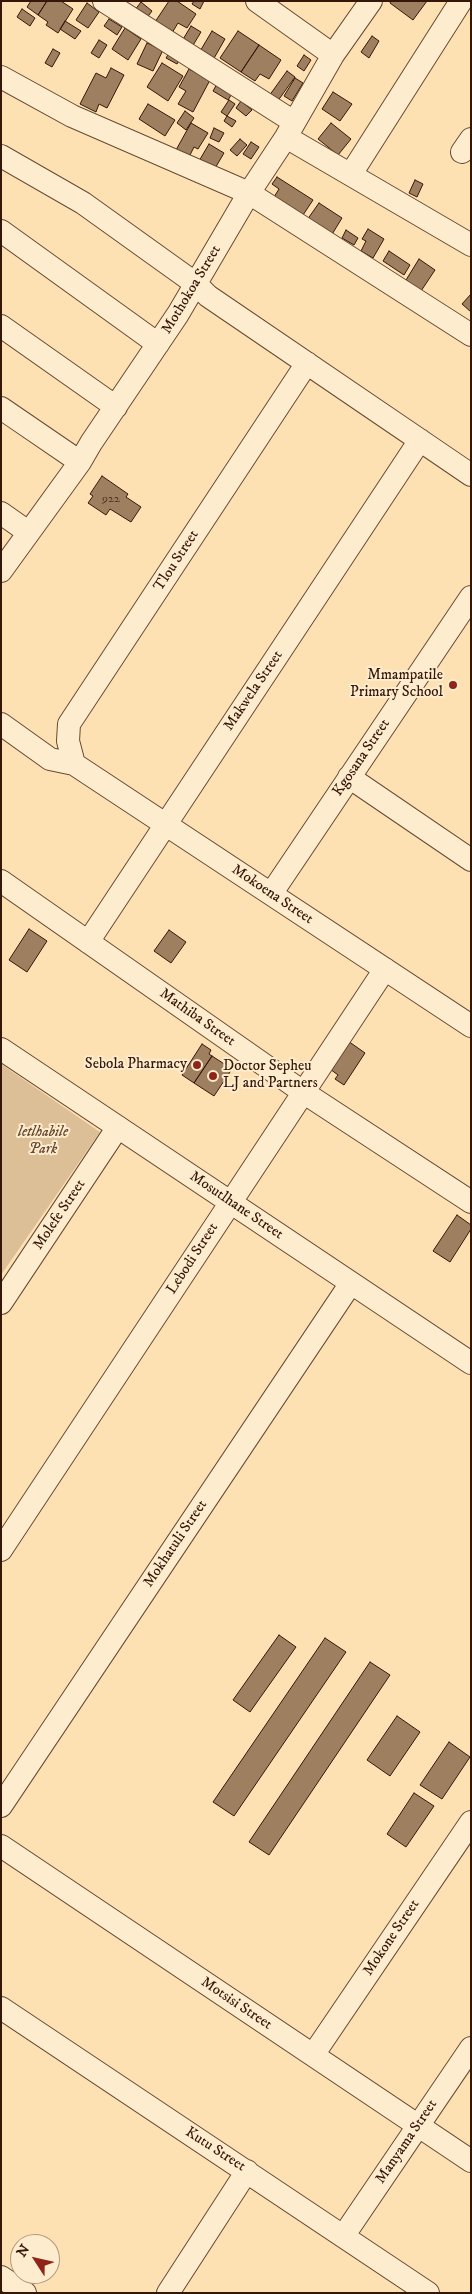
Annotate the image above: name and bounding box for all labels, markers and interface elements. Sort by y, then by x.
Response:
street label: Mothokoa Street [158,242,226,338]
house number: 922 [102,493,120,507]
street label: Tlou Street [151,527,203,595]
street label: Makwela Street [221,647,287,735]
place label: Mmampatile Primary School [350,667,443,702]
marker: Mmampatile Primary School [447,679,459,691]
street label: Kgosana Street [330,716,394,800]
street label: Mokoena Street [228,861,316,929]
street label: Mathiba Street [156,985,238,1051]
place label: Sebola Pharmacy [85,1056,187,1074]
place label: Doctor Sepheu LJ and Partners [223,1058,318,1093]
marker: Sebola Pharmacy [191,1059,203,1071]
marker: Doctor Sepheu LJ and Partners [207,1070,219,1082]
park label: letlhabile Park [18,1124,68,1159]
street label: Mosutlhane Street [186,1168,286,1244]
street label: Molefe Street [30,1176,90,1254]
street label: Lebodi Street [163,1220,223,1298]
street label: Mokhatuli Street [140,1497,212,1591]
street label: Mokone Street [360,1896,424,1980]
street label: Motsisi Street [197,1974,275,2034]
street label: Manyama Street [372,2096,442,2188]
street label: Kutu Street [181,2124,249,2176]
north arrow [10,2234,60,2284]
text: N [13,2241,34,2261]

